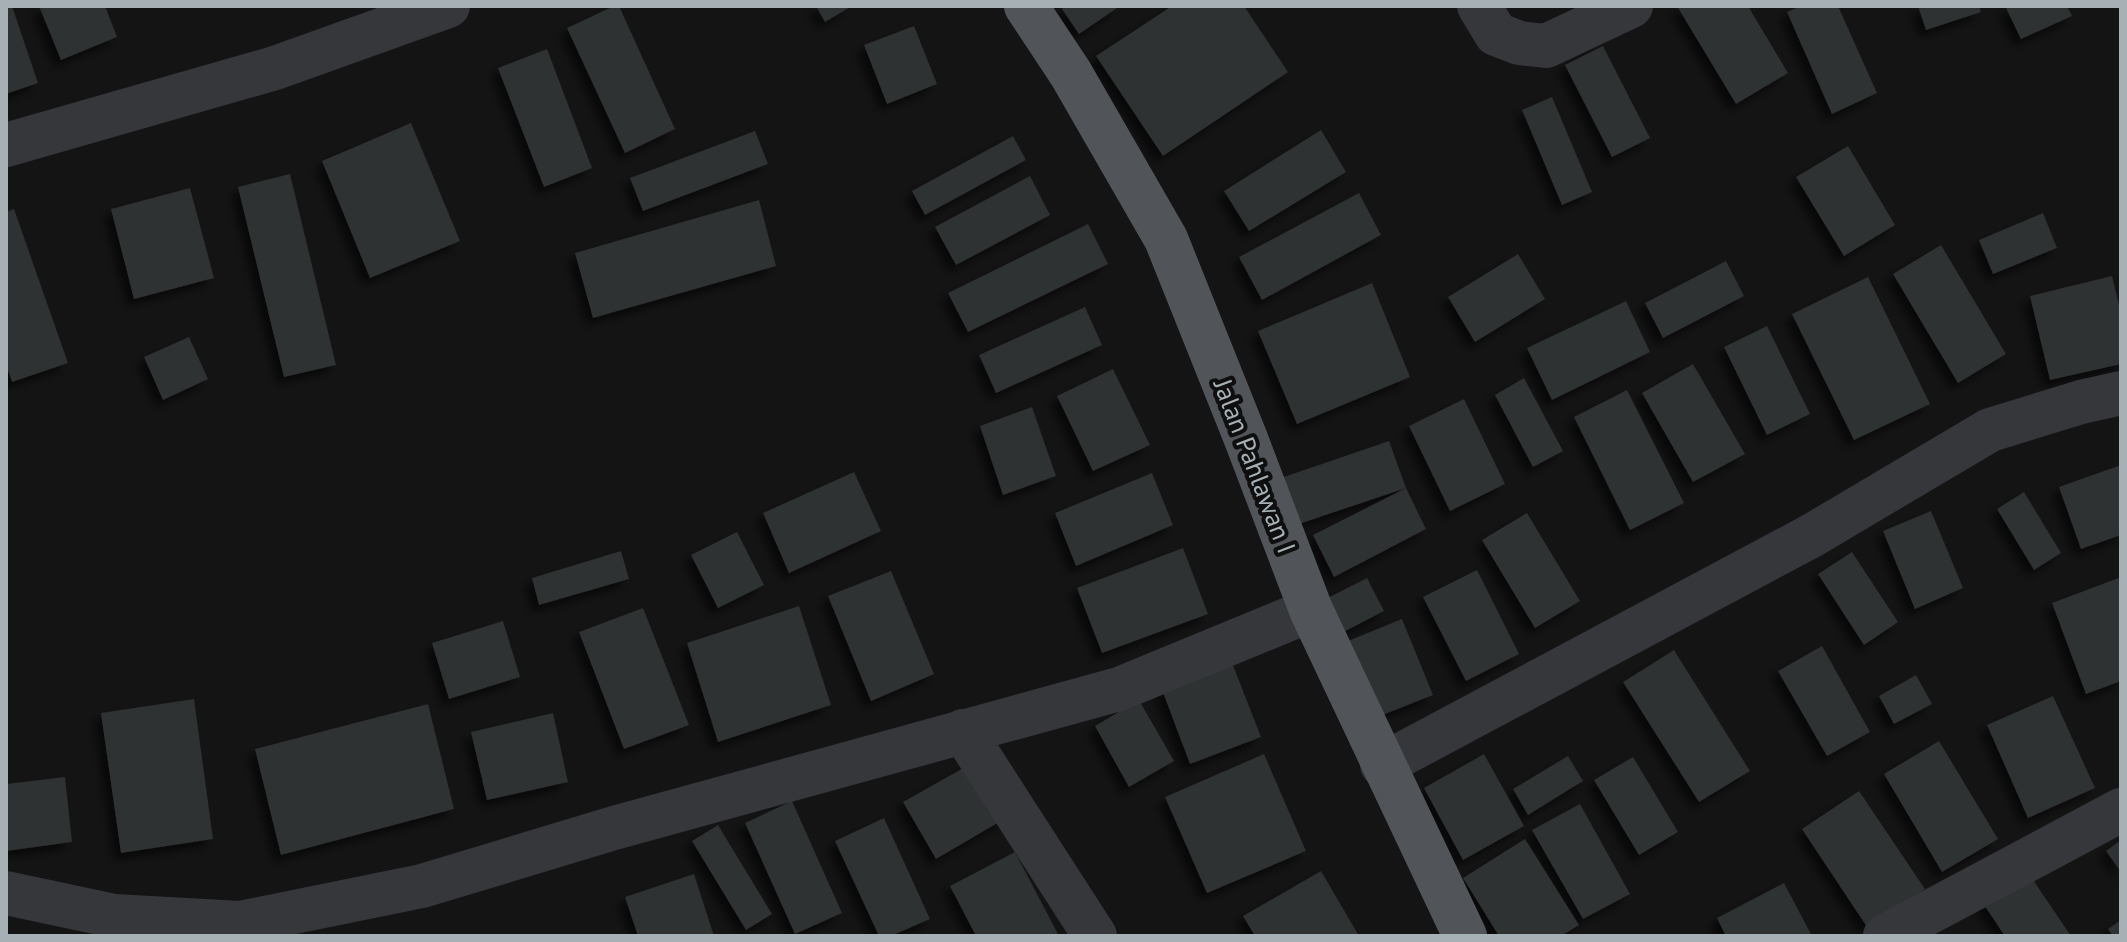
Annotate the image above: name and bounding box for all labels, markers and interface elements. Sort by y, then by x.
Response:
street label: Jalan Pahlawan I [1206,373,1303,558]

